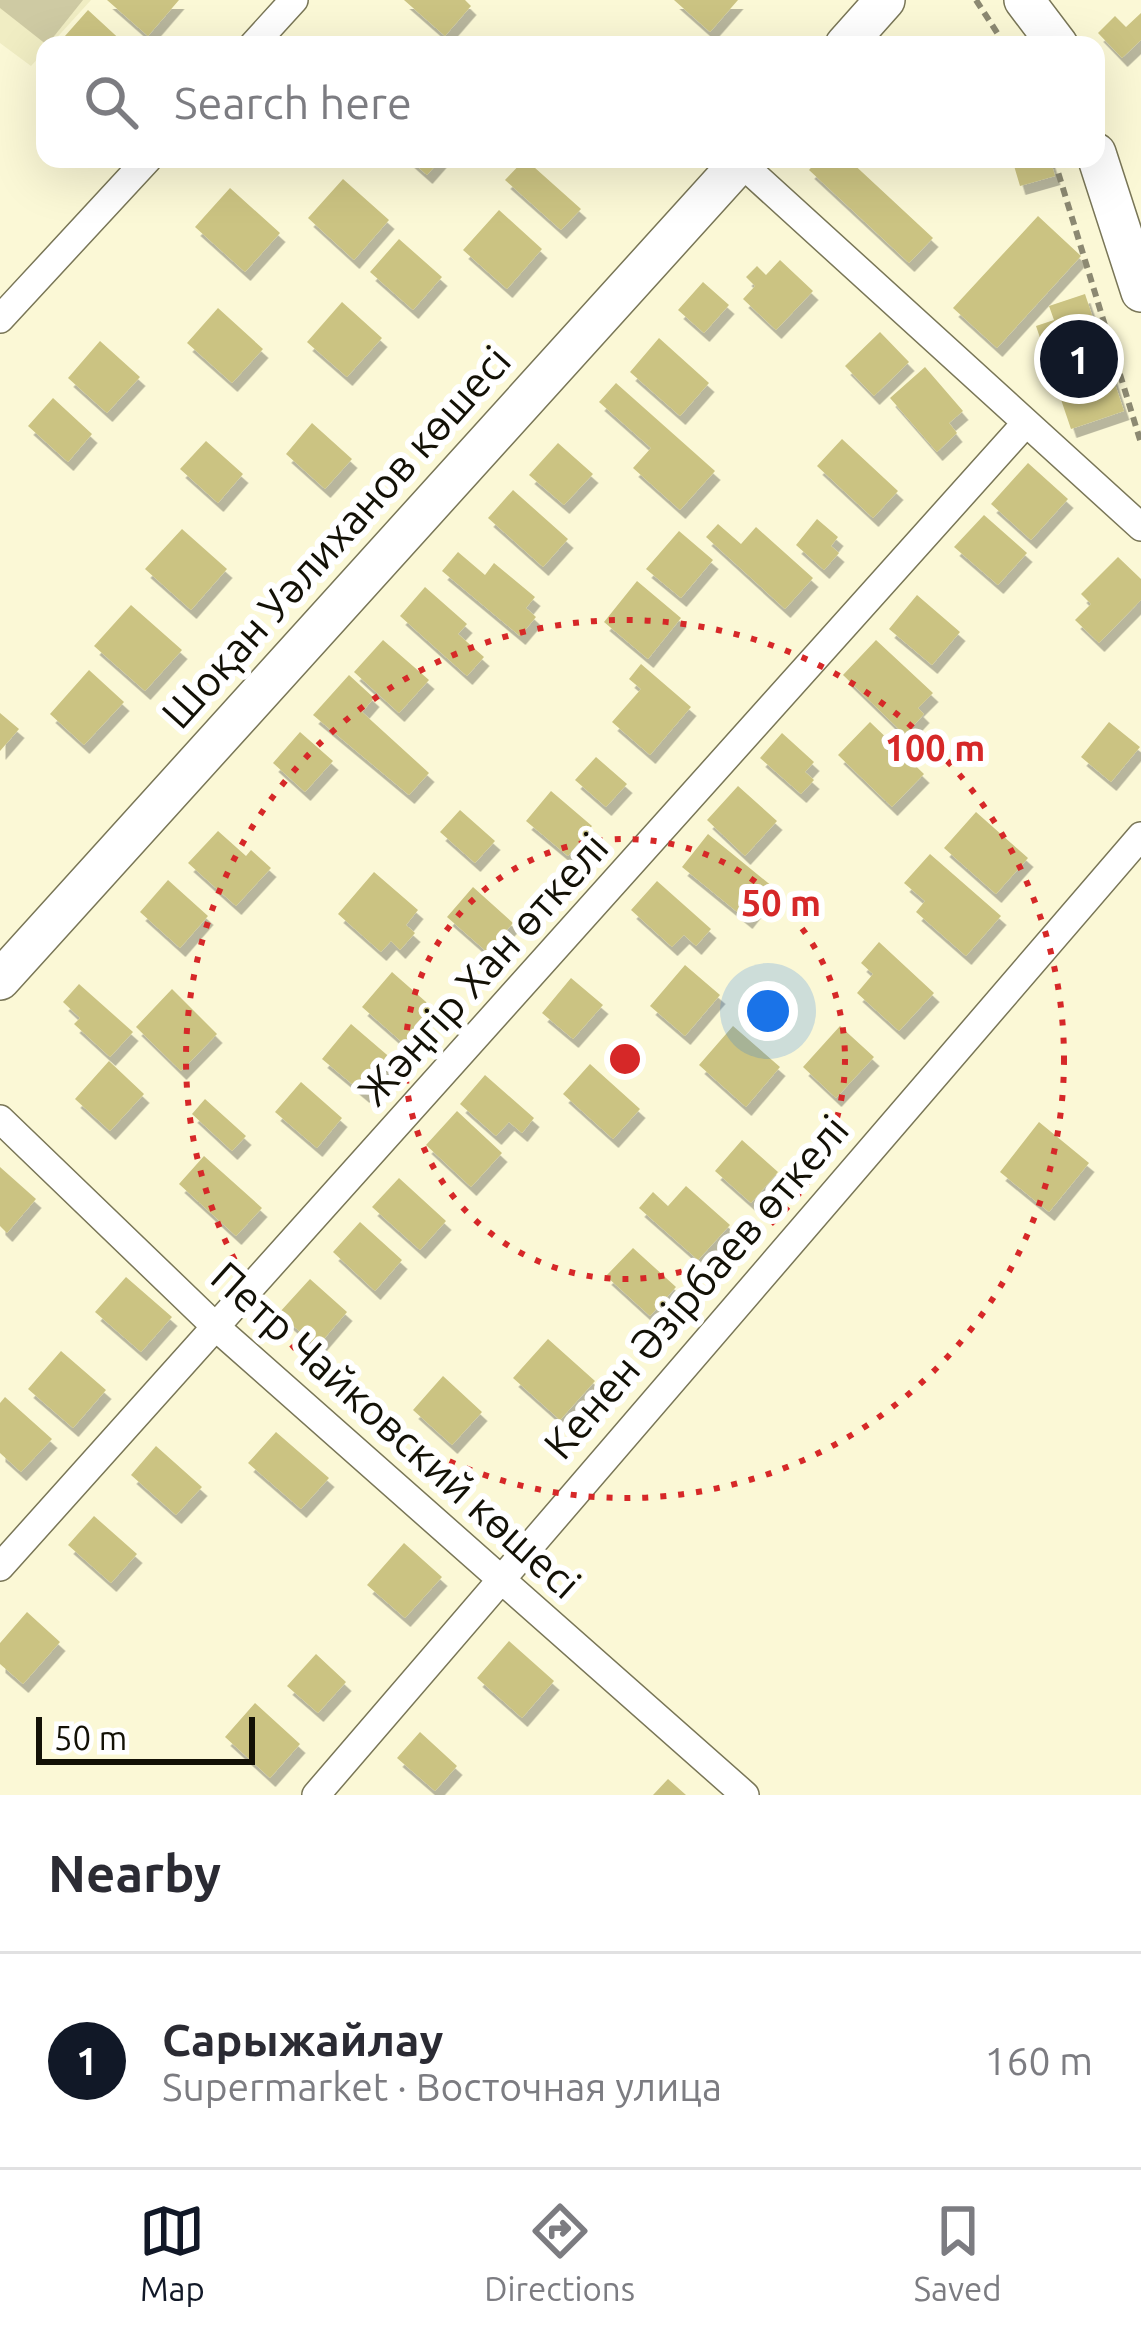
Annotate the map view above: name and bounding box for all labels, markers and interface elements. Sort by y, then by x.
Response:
search box [36,36,1105,168]
icon: search [78,69,144,135]
text: Search here [174,77,412,128]
pin: 1 [1040,314,1118,404]
street label: Шоқан Уәлиханов көшесі [152,336,519,737]
text: 100 m [885,727,985,768]
street label: Жәңгір Хан өткелі [348,823,617,1114]
text: 50 m [741,882,821,923]
your location [738,981,798,1041]
centre of rings [604,1038,646,1080]
street label: Кенен Әзірбаев өткелі [534,1106,857,1468]
street label: Петр Чайковский көшесі [203,1252,590,1607]
scale bar [36,1711,255,1764]
text: 50 m [54,1719,127,1756]
text: Nearby [48,1844,221,1902]
text: Сарыжайлау [162,2014,443,2065]
text: 1 [76,2039,98,2082]
text: 160 m [984,2039,1093,2082]
text: Supermarket · Восточная улица [162,2065,722,2108]
tab: Map [139,2198,205,2307]
tab: Directions [484,2198,635,2307]
tab: Saved [914,2198,1002,2307]

